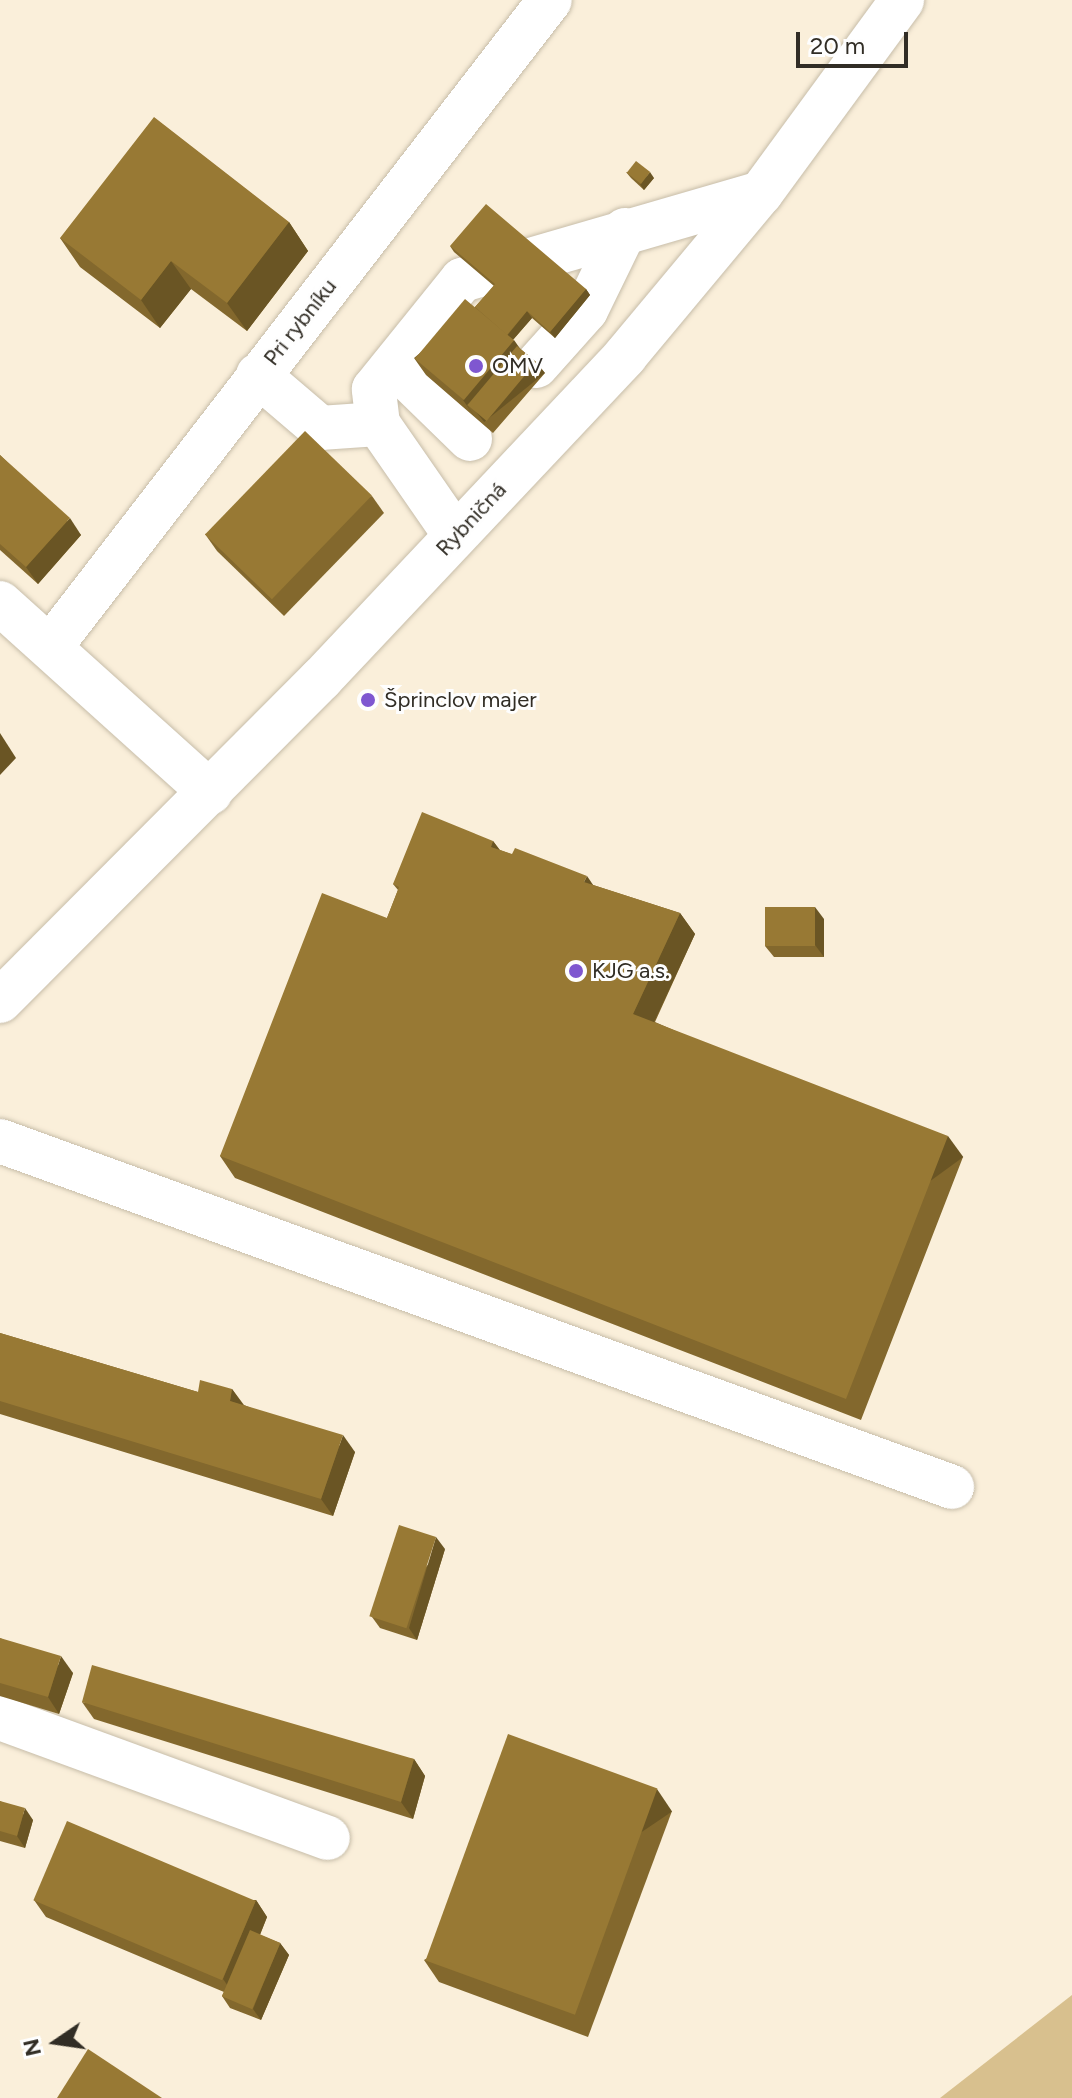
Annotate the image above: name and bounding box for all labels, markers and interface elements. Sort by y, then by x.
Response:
scale bar [800,16,912,66]
text: 20 m [810,31,865,60]
street label: Pri rybníku [258,273,342,371]
place label: OMV [492,353,543,379]
marker: OMV [467,357,485,375]
street label: Rybničná [430,477,512,561]
place label: Šprinclov majer [384,687,537,713]
marker: Šprinclov majer [359,691,377,709]
place label: KJG a.s. [592,958,670,984]
marker: KJG a.s. [567,962,585,980]
north arrow [16,2002,96,2082]
text: N [17,2036,47,2059]

